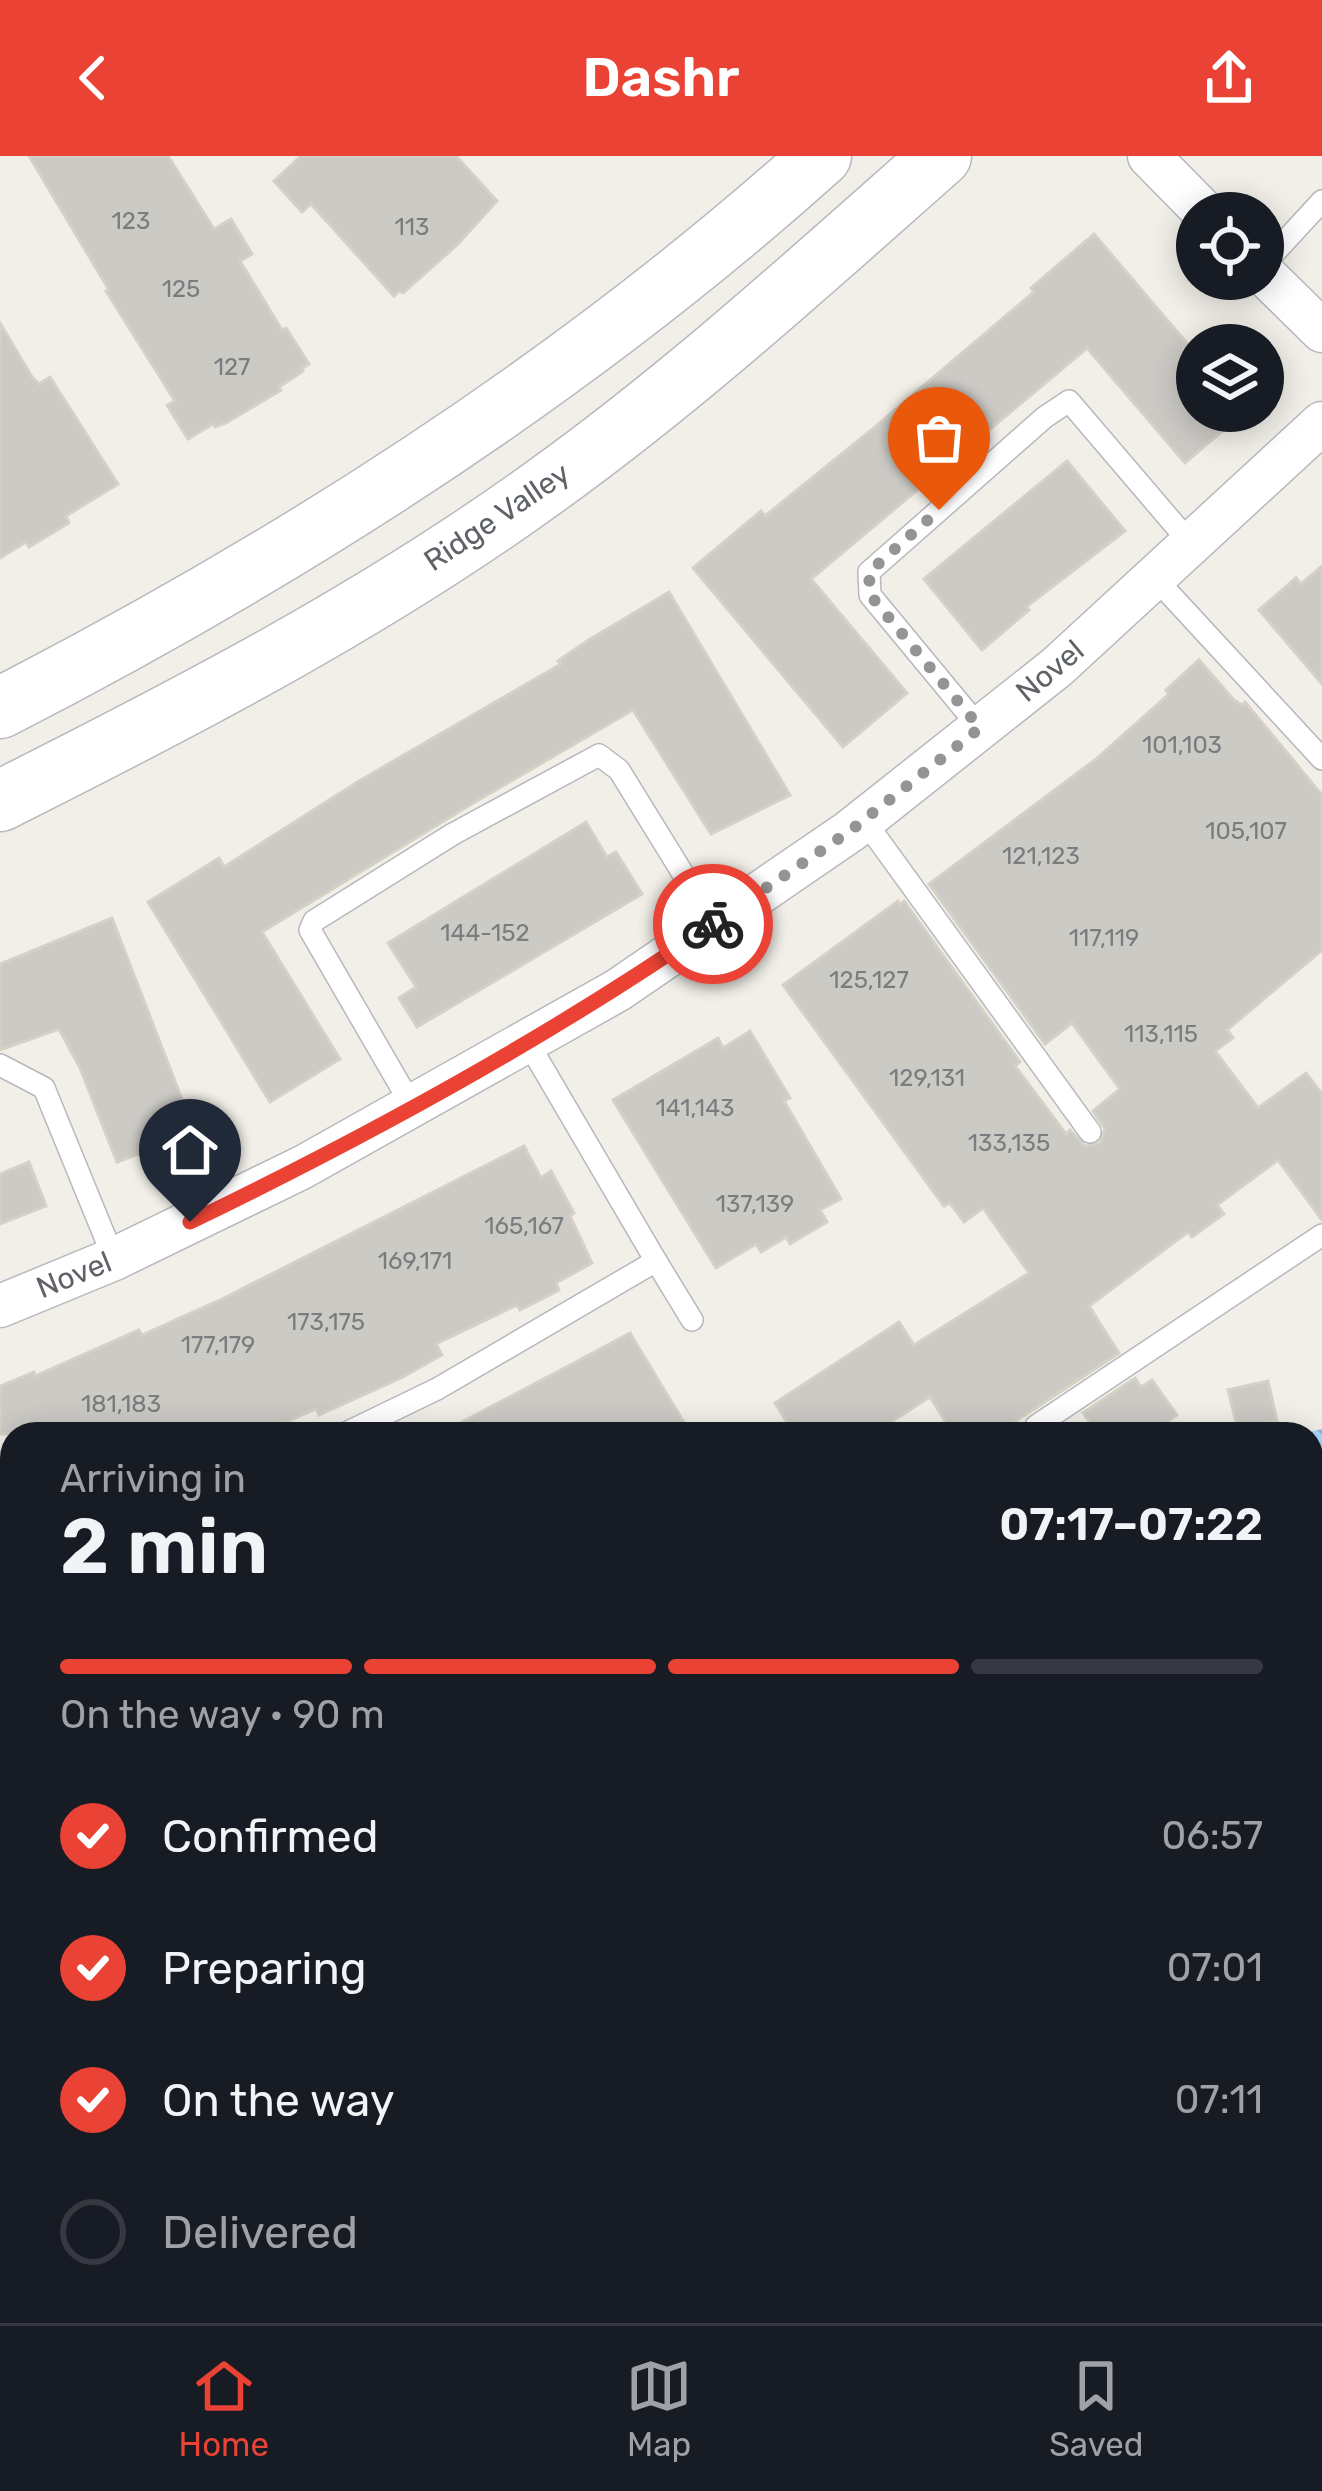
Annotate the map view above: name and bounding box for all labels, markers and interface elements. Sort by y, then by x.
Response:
icon: back [60,45,126,111]
icon: share [1196,45,1262,111]
text: Dashr [583,46,739,110]
map controls [1176,192,1284,432]
button: locate [1176,192,1284,300]
house number: 123 [112,207,150,235]
house number: 113 [395,213,429,241]
house number: 125 [162,275,200,303]
button: layers [1176,324,1284,432]
house number: 127 [214,353,250,381]
pin [888,387,990,510]
icon: bag [906,405,972,471]
street label: Ridge Valley [417,455,577,579]
street label: Novel [1009,632,1091,710]
house number: 101,103 [1142,731,1222,759]
house number: 105,107 [1205,817,1287,845]
house number: 121,123 [1002,842,1080,870]
courier [653,864,773,984]
icon: bike [680,891,746,957]
house number: 144-152 [440,919,530,947]
house number: 117,119 [1069,924,1139,952]
house number: 125,127 [829,966,909,994]
house number: 113,115 [1124,1020,1198,1048]
house number: 129,131 [889,1064,965,1092]
house number: 141,143 [656,1094,734,1122]
pin [139,1099,241,1222]
icon: home [157,1117,223,1183]
house number: 133,135 [968,1129,1050,1157]
house number: 137,139 [716,1190,794,1218]
house number: 165,167 [484,1212,564,1240]
street label: Novel [31,1244,117,1306]
house number: 169,171 [378,1247,452,1275]
house number: 173,175 [287,1308,365,1336]
house number: 177,179 [181,1331,255,1359]
house number: 181,183 [81,1390,161,1418]
text: Arriving in [60,1456,246,1502]
text: 07:17–07:22 [999,1498,1263,1551]
text: 2 min [60,1500,268,1593]
text: On the way · 90 m [60,1692,385,1738]
icon: check [60,1803,126,1869]
text: Confirmed [162,1810,379,1863]
text: 06:57 [1162,1813,1263,1859]
icon: check [60,1935,126,2001]
text: Preparing [162,1942,367,1995]
text: 07:01 [1167,1945,1263,1991]
icon: check [60,2067,126,2133]
text: On the way [162,2074,395,2127]
text: 07:11 [1175,2077,1263,2123]
text: Delivered [162,2206,358,2259]
tab: Home [179,2353,269,2464]
tab: Map [626,2353,692,2464]
tab: Saved [1049,2353,1143,2464]

